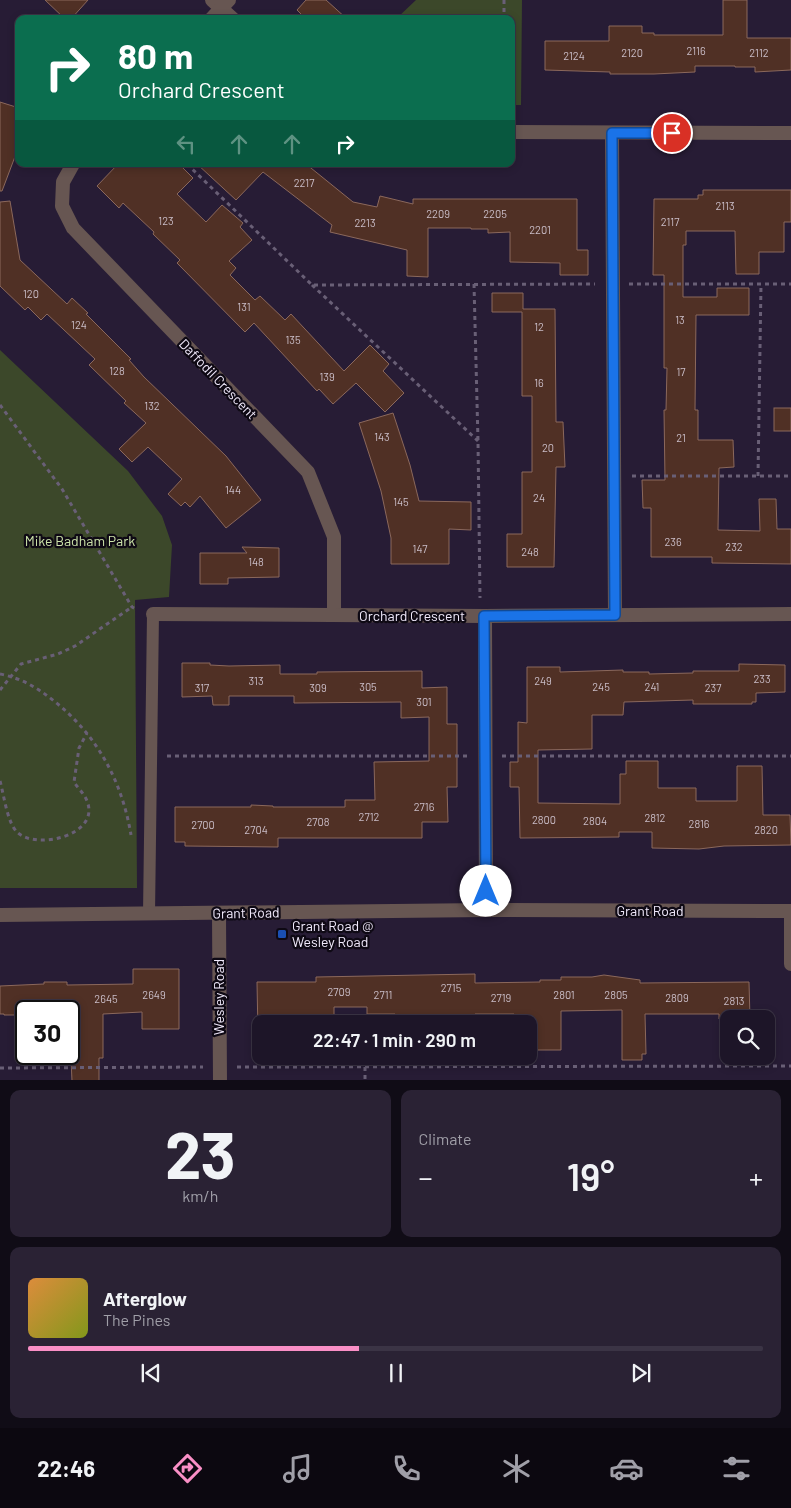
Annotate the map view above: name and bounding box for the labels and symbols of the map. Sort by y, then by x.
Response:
house number: 2116 [686,44,706,57]
house number: 2120 [621,46,643,59]
house number: 2112 [749,46,769,59]
house number: 2124 [563,49,585,62]
pin [651,112,693,154]
house number: 2217 [294,176,314,189]
house number: 2113 [715,199,735,212]
house number: 2209 [426,207,450,220]
house number: 2205 [483,207,507,220]
house number: 123 [158,214,174,227]
house number: 2117 [661,215,679,228]
house number: 2213 [354,216,376,229]
house number: 2201 [529,223,551,236]
house number: 120 [23,287,39,300]
house number: 131 [237,300,251,313]
house number: 13 [675,313,685,326]
house number: 124 [71,318,87,331]
house number: 12 [534,320,544,333]
house number: 135 [285,333,301,346]
street label: Daffodil Crescent [176,335,261,422]
house number: 128 [109,364,125,377]
house number: 17 [676,365,686,378]
house number: 139 [319,370,335,383]
house number: 16 [534,376,544,389]
house number: 132 [144,399,160,412]
house number: 143 [374,430,390,443]
house number: 21 [676,431,686,444]
house number: 20 [542,441,554,454]
house number: 144 [225,483,241,496]
house number: 24 [533,491,545,504]
house number: 145 [393,495,409,508]
park label: Mike Badham Park [25,532,135,549]
house number: 236 [664,535,682,548]
house number: 232 [725,540,743,553]
house number: 147 [413,542,427,555]
house number: 248 [521,545,539,558]
house number: 148 [248,555,264,568]
street label: Orchard Crescent [359,607,465,624]
house number: 233 [753,672,771,685]
house number: 313 [248,674,264,687]
house number: 249 [534,674,552,687]
house number: 305 [359,680,377,693]
house number: 245 [592,680,610,693]
house number: 241 [645,680,659,693]
house number: 317 [195,681,209,694]
house number: 309 [309,681,327,694]
house number: 237 [705,681,721,694]
house number: 301 [416,695,432,708]
house number: 2716 [414,800,435,813]
house number: 2712 [359,810,380,823]
house number: 2812 [644,811,666,824]
house number: 2800 [532,813,556,826]
house number: 2804 [583,814,607,827]
house number: 2708 [306,815,330,828]
house number: 2816 [689,817,710,830]
house number: 2700 [191,818,215,831]
house number: 2704 [244,823,268,836]
house number: 2820 [754,823,778,836]
position arrow [459,864,511,916]
street label: Grant Road [616,902,684,919]
street label: Grant Road [212,903,280,922]
place label: Grant Road @ Wesley Road [292,917,374,950]
marker: Grant Road @ Wesley Road [276,928,288,940]
street label: Wesley Road [210,959,227,1035]
house number: 2715 [441,981,462,994]
house number: 2709 [327,985,351,998]
house number: 2649 [142,988,166,1001]
house number: 2711 [374,988,392,1001]
house number: 2801 [553,988,575,1001]
house number: 2805 [604,988,628,1001]
house number: 2719 [491,991,512,1004]
house number: 2809 [665,991,689,1004]
house number: 2645 [94,992,118,1005]
house number: 2813 [724,994,744,1007]
speed limit sign: 30 [15,1000,80,1065]

